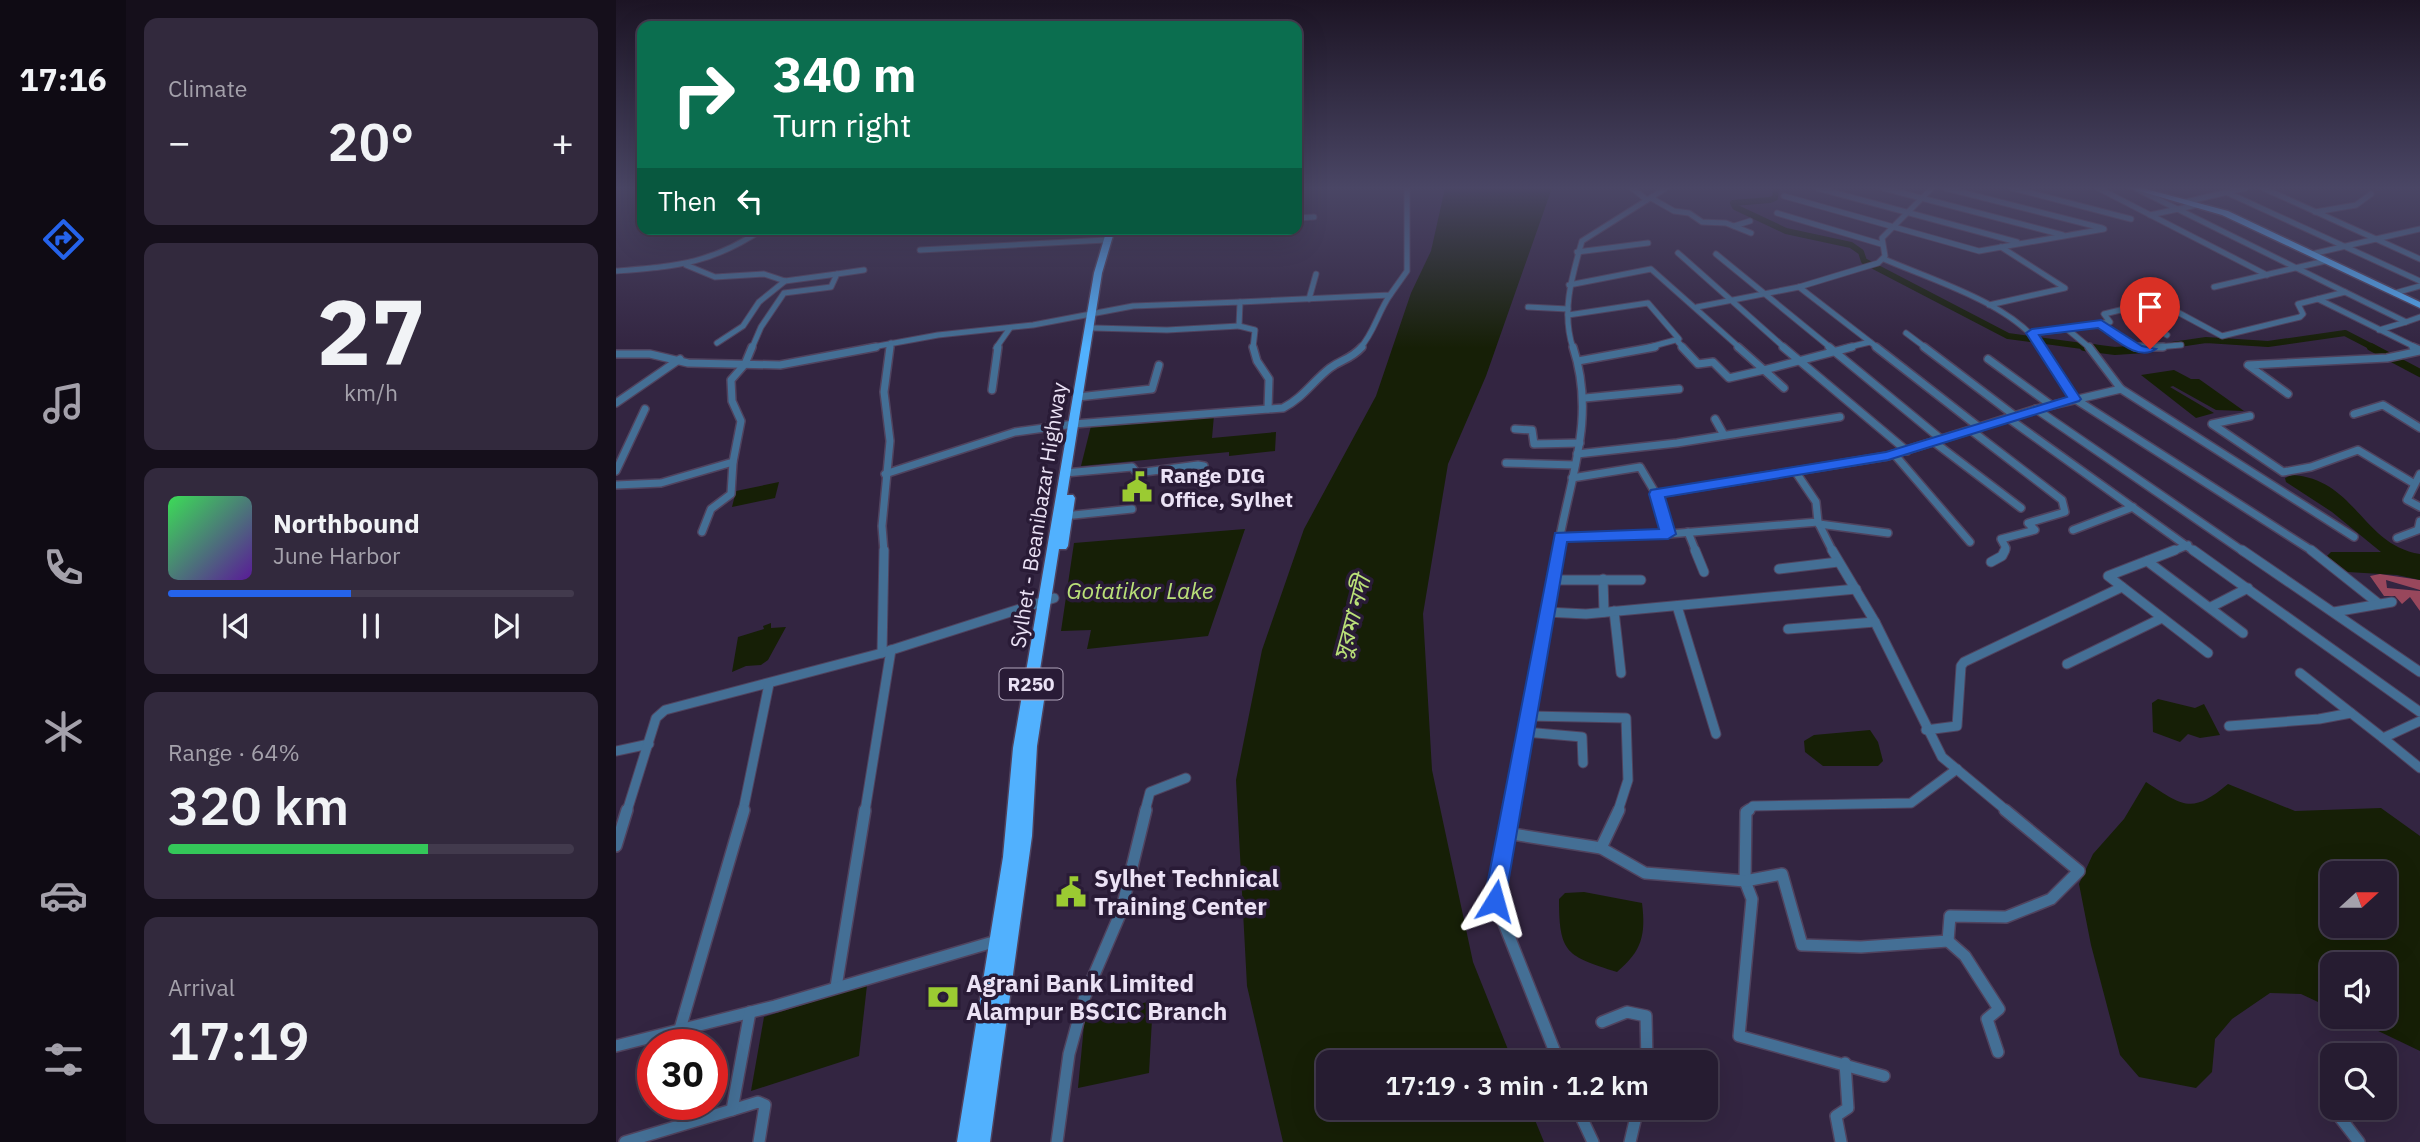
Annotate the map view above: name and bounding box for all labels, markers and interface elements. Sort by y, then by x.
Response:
text: 340 m [773,42,917,105]
icon: right [658,49,749,140]
text: 17:16 [19,58,107,100]
text: Climate [168,73,247,103]
text: Turn right [773,104,911,146]
text: 20° [328,108,414,175]
text: − [168,117,191,166]
text: + [551,117,574,166]
icon: left [731,182,769,220]
text: Then [658,184,717,218]
icon: directions [39,215,88,264]
text: 27 [316,272,426,390]
pin [2120,277,2180,349]
icon: arrive [2131,288,2169,326]
text: km/h [344,377,398,407]
icon: music [39,379,88,428]
street label: Sylhet - Beanibazar Highway [1003,380,1073,650]
place label: Range DIG Office, Sylhet [1160,461,1293,513]
public building icon: Range DIG Office, Sylhet [1120,470,1154,504]
text: Northbound [273,506,420,540]
text: June Harbor [273,540,401,570]
icon: phone [39,543,88,592]
water label: সুরমা নদী [1325,569,1378,664]
water label: Gotatikor Lake [1066,575,1214,605]
icon: previous [217,607,255,645]
icon: pause [352,607,390,645]
icon: next [487,607,525,645]
road number: R250 [1000,668,1062,699]
icon: climate [39,707,88,756]
text: Range · 64% [168,737,300,767]
text: 320 km [168,772,349,839]
north arrow [2320,861,2398,938]
map controls [2320,861,2397,1120]
place label: Sylhet Technical Training Center [1094,862,1279,922]
position arrow [1458,864,1532,938]
icon: car [39,871,88,920]
public building icon: Sylhet Technical Training Center [1054,875,1088,909]
button: sound [2320,952,2397,1029]
place label: Agrani Bank Limited Alampur BSCIC Branch [966,967,1227,1027]
text: Arrival [168,972,235,1002]
bank icon: Agrani Bank Limited Alampur BSCIC Branch [926,980,960,1014]
text: 17:19 [168,1007,309,1074]
speed limit sign: 30 [637,1029,728,1120]
icon: filters [39,1035,88,1084]
button: search [2320,1043,2397,1120]
text: 17:19 · 3 min · 1.2 km [1385,1068,1649,1102]

